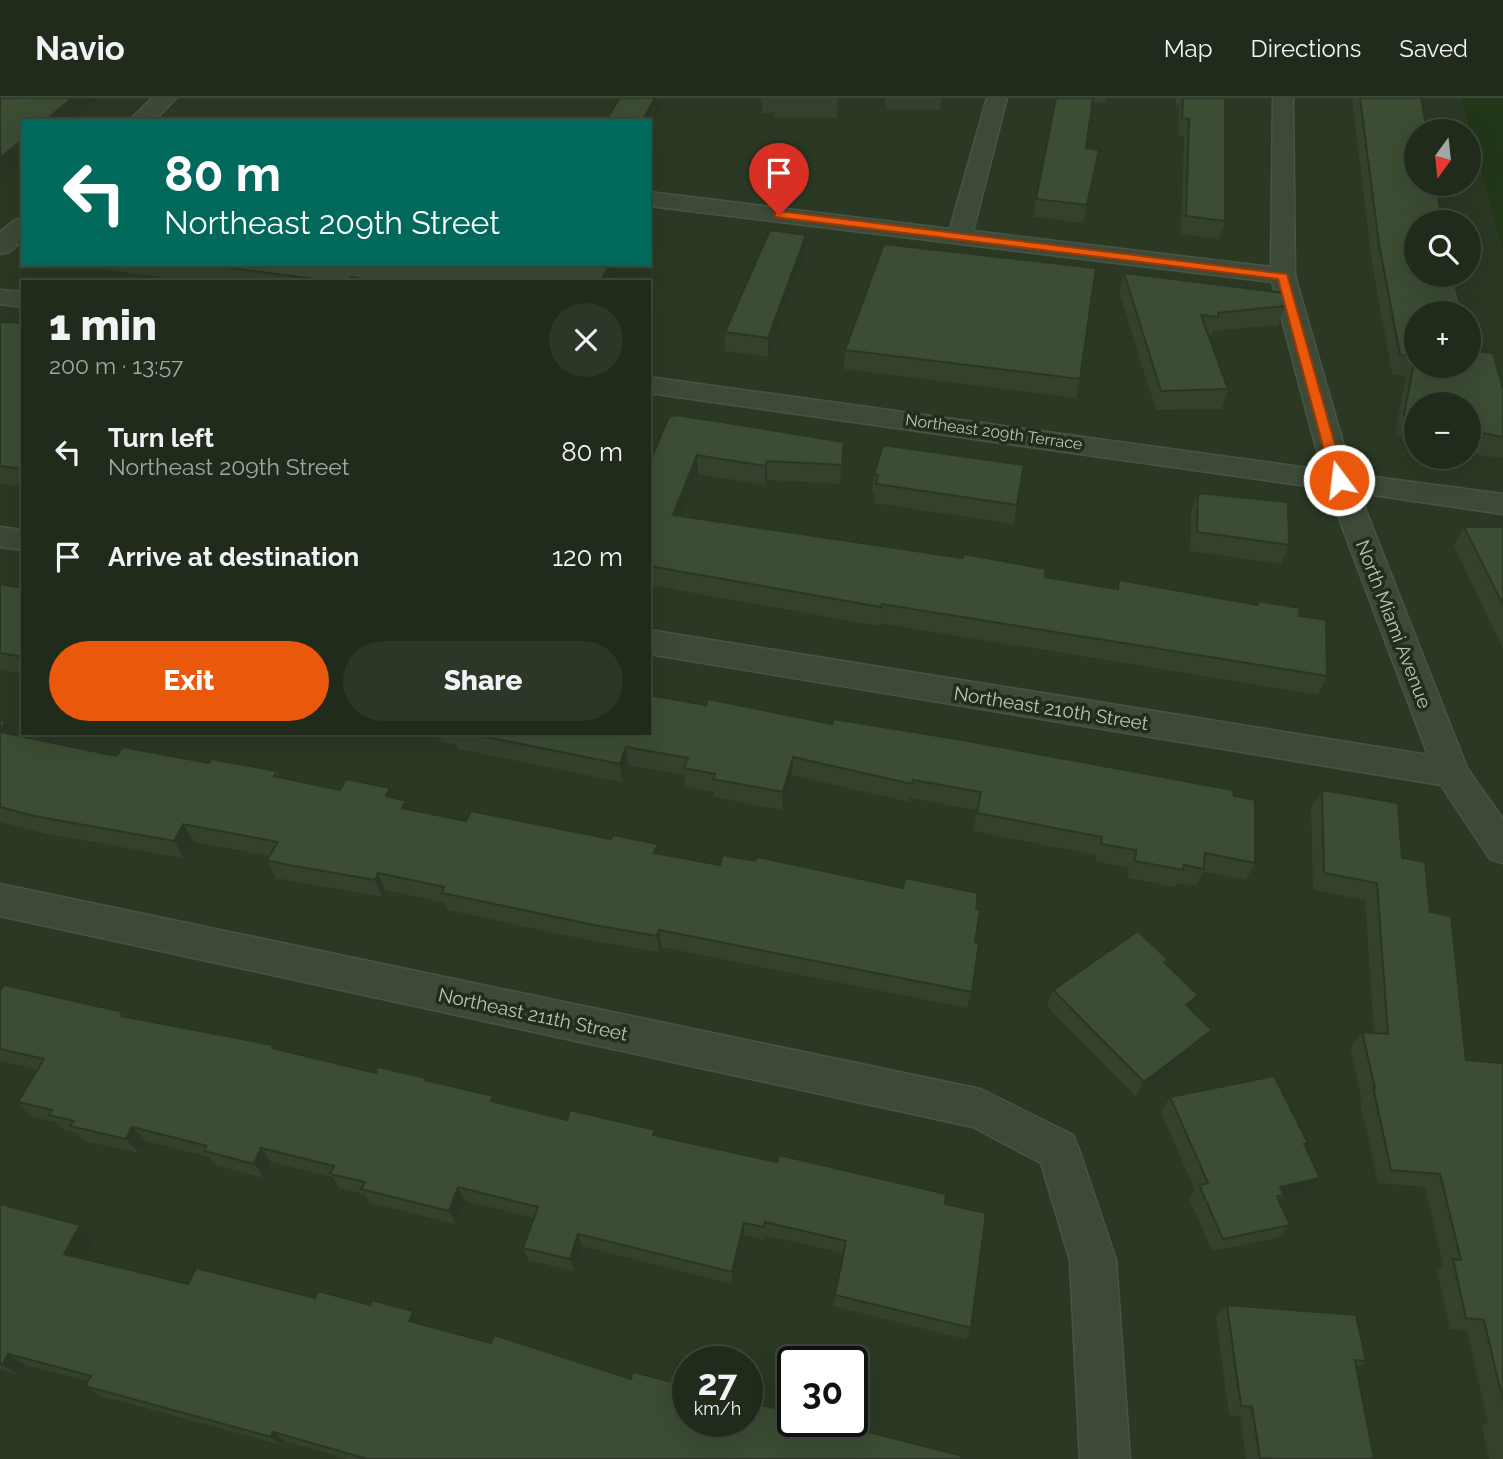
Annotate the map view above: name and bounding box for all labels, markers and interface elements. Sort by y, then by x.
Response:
text: Navio [35,29,125,68]
text: Map [1164,34,1213,63]
text: Directions [1251,34,1361,63]
text: Saved [1399,34,1468,63]
north arrow [1404,119,1480,196]
map controls [1404,119,1481,469]
pin [749,143,809,215]
text: 80 m [164,145,281,202]
icon: left [49,147,140,238]
icon: arrive [760,154,798,192]
text: Northeast 209th Street [164,204,500,241]
button: search [1404,210,1481,287]
text: 1 min [49,301,157,350]
button: + [1404,301,1481,378]
button: close [549,303,623,377]
text: 200 m · 13:57 [49,352,183,379]
button: − [1404,392,1481,469]
street label: Northeast 209th Terrace [904,410,1084,454]
text: Turn left [108,423,214,453]
icon: left [49,433,87,471]
text: 80 m [561,437,623,467]
position arrow [1302,443,1376,517]
text: Northeast 209th Street [108,453,349,480]
street label: North Miami Avenue [1352,537,1436,711]
icon: arrive [49,538,87,576]
text: Arrive at destination [108,542,359,572]
text: 120 m [552,542,623,572]
button: Exit [49,641,329,721]
button: Share [343,641,623,721]
street label: Northeast 210th Street [952,682,1150,734]
street label: Northeast 211th Street [436,983,630,1045]
speed limit sign: 30 [777,1346,868,1437]
text: 27 [698,1362,737,1403]
text: km/h [694,1398,741,1419]

